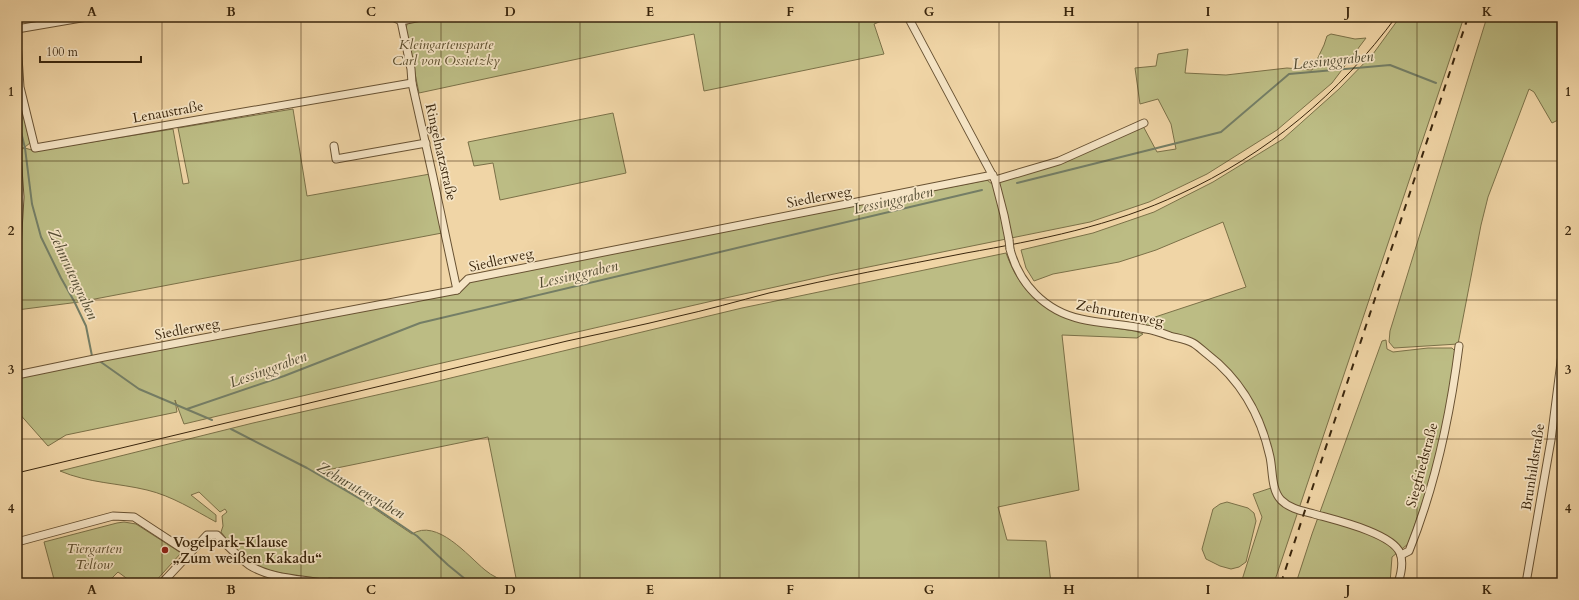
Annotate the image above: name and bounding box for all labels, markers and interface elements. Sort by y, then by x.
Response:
text: A [87,3,97,21]
text: B [226,3,236,21]
text: C [366,3,376,21]
text: D [504,3,516,21]
text: E [646,3,654,21]
text: F [786,3,794,21]
text: G [924,3,935,21]
text: H [1063,3,1075,21]
text: I [1205,3,1211,21]
text: J [1344,3,1351,21]
text: K [1482,3,1493,21]
park label: Kleingartensparte Carl von Ossietzky [392,35,500,70]
scale bar [40,38,141,64]
text: 100 m [46,44,79,60]
water label: Lessinggraben [1292,46,1375,74]
text: 1 [8,83,14,101]
text: 1 [1565,83,1571,101]
street label: Lenaustraße [131,96,205,128]
street label: Ringelnatzstraße [421,102,461,202]
street label: Siedlerweg [785,181,853,213]
water label: Lessinggraben [851,181,935,219]
text: 2 [8,222,15,240]
text: 2 [1565,222,1572,240]
water label: Zehnrutengraben [43,225,103,323]
street label: Siedlerweg [467,243,535,277]
water label: Lessinggraben [536,255,620,293]
street label: Zehnrutenweg [1075,295,1166,331]
street label: Siedlerweg [153,313,221,345]
water label: Lessinggraben [227,346,310,392]
text: 3 [8,361,15,379]
text: 3 [1565,361,1572,379]
street label: Siegfriedstraße [1402,420,1442,510]
street label: Brunhildstraße [1517,422,1549,512]
water label: Zehnrutengraben [313,457,409,524]
text: 4 [8,500,15,518]
text: 4 [1565,500,1572,518]
place label: Vogelpark-Klause „Zum weißen Kakadu“ [173,533,322,568]
park label: Tiergarten Teltow [66,539,122,574]
marker: Vogelpark-Klause „Zum weißen Kakadu“ [160,545,170,555]
text: A [87,581,97,599]
text: B [226,581,236,599]
text: C [366,581,376,599]
text: D [504,581,516,599]
text: E [646,581,654,599]
text: F [786,581,794,599]
text: G [924,581,935,599]
text: H [1063,581,1075,599]
text: I [1205,581,1211,599]
text: J [1344,581,1351,599]
text: K [1482,581,1493,599]

